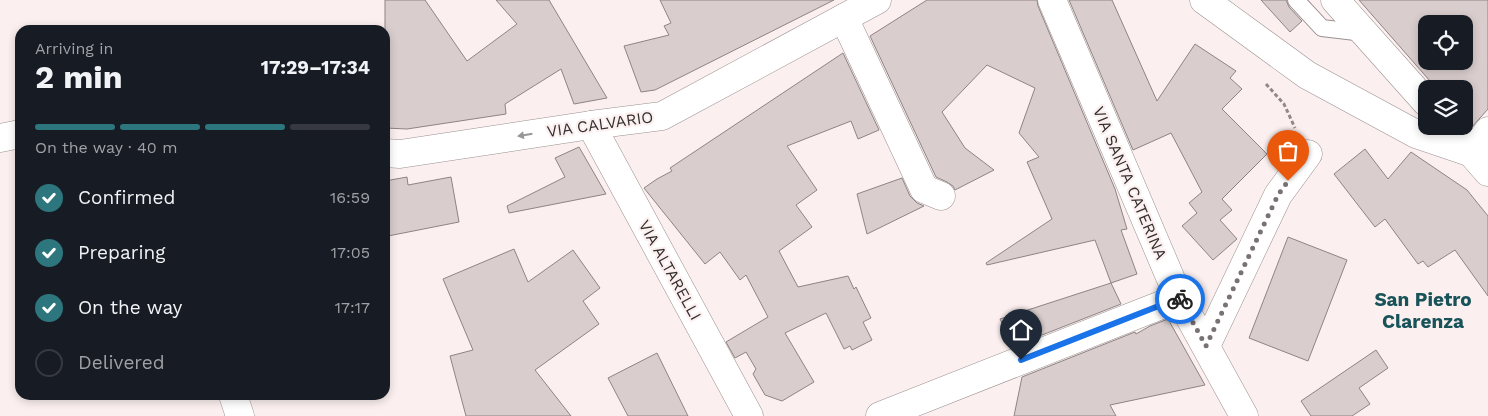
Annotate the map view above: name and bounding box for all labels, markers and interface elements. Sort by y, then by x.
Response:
map controls [1418,15,1473,135]
button: locate [1418,15,1473,70]
text: Arriving in [35,39,113,58]
text: 17:29–17:34 [261,56,370,79]
text: 2 min [35,58,123,96]
button: layers [1418,80,1473,135]
street label: VIA SANTA CATERINA [1089,104,1171,263]
street label: VIA CALVARIO [546,107,654,141]
pin [1267,130,1309,181]
one-way arrow [517,131,533,139]
icon: bag [1274,137,1302,165]
text: On the way · 40 m [35,138,177,157]
icon: check [35,184,63,212]
text: Confirmed [78,186,175,209]
text: 16:59 [330,188,370,207]
street label: VIA ALTARELLI [635,217,705,323]
icon: check [35,239,63,267]
text: Preparing [78,241,165,264]
text: 17:05 [331,243,370,262]
courier [1155,274,1205,324]
icon: bike [1166,285,1194,313]
district label: San Pietro Clarenza [1374,288,1472,333]
icon: check [35,294,63,322]
text: On the way [78,296,182,319]
text: 17:17 [335,298,370,317]
pin [1000,309,1042,360]
icon: home [1007,316,1035,344]
text: Delivered [78,351,165,374]

